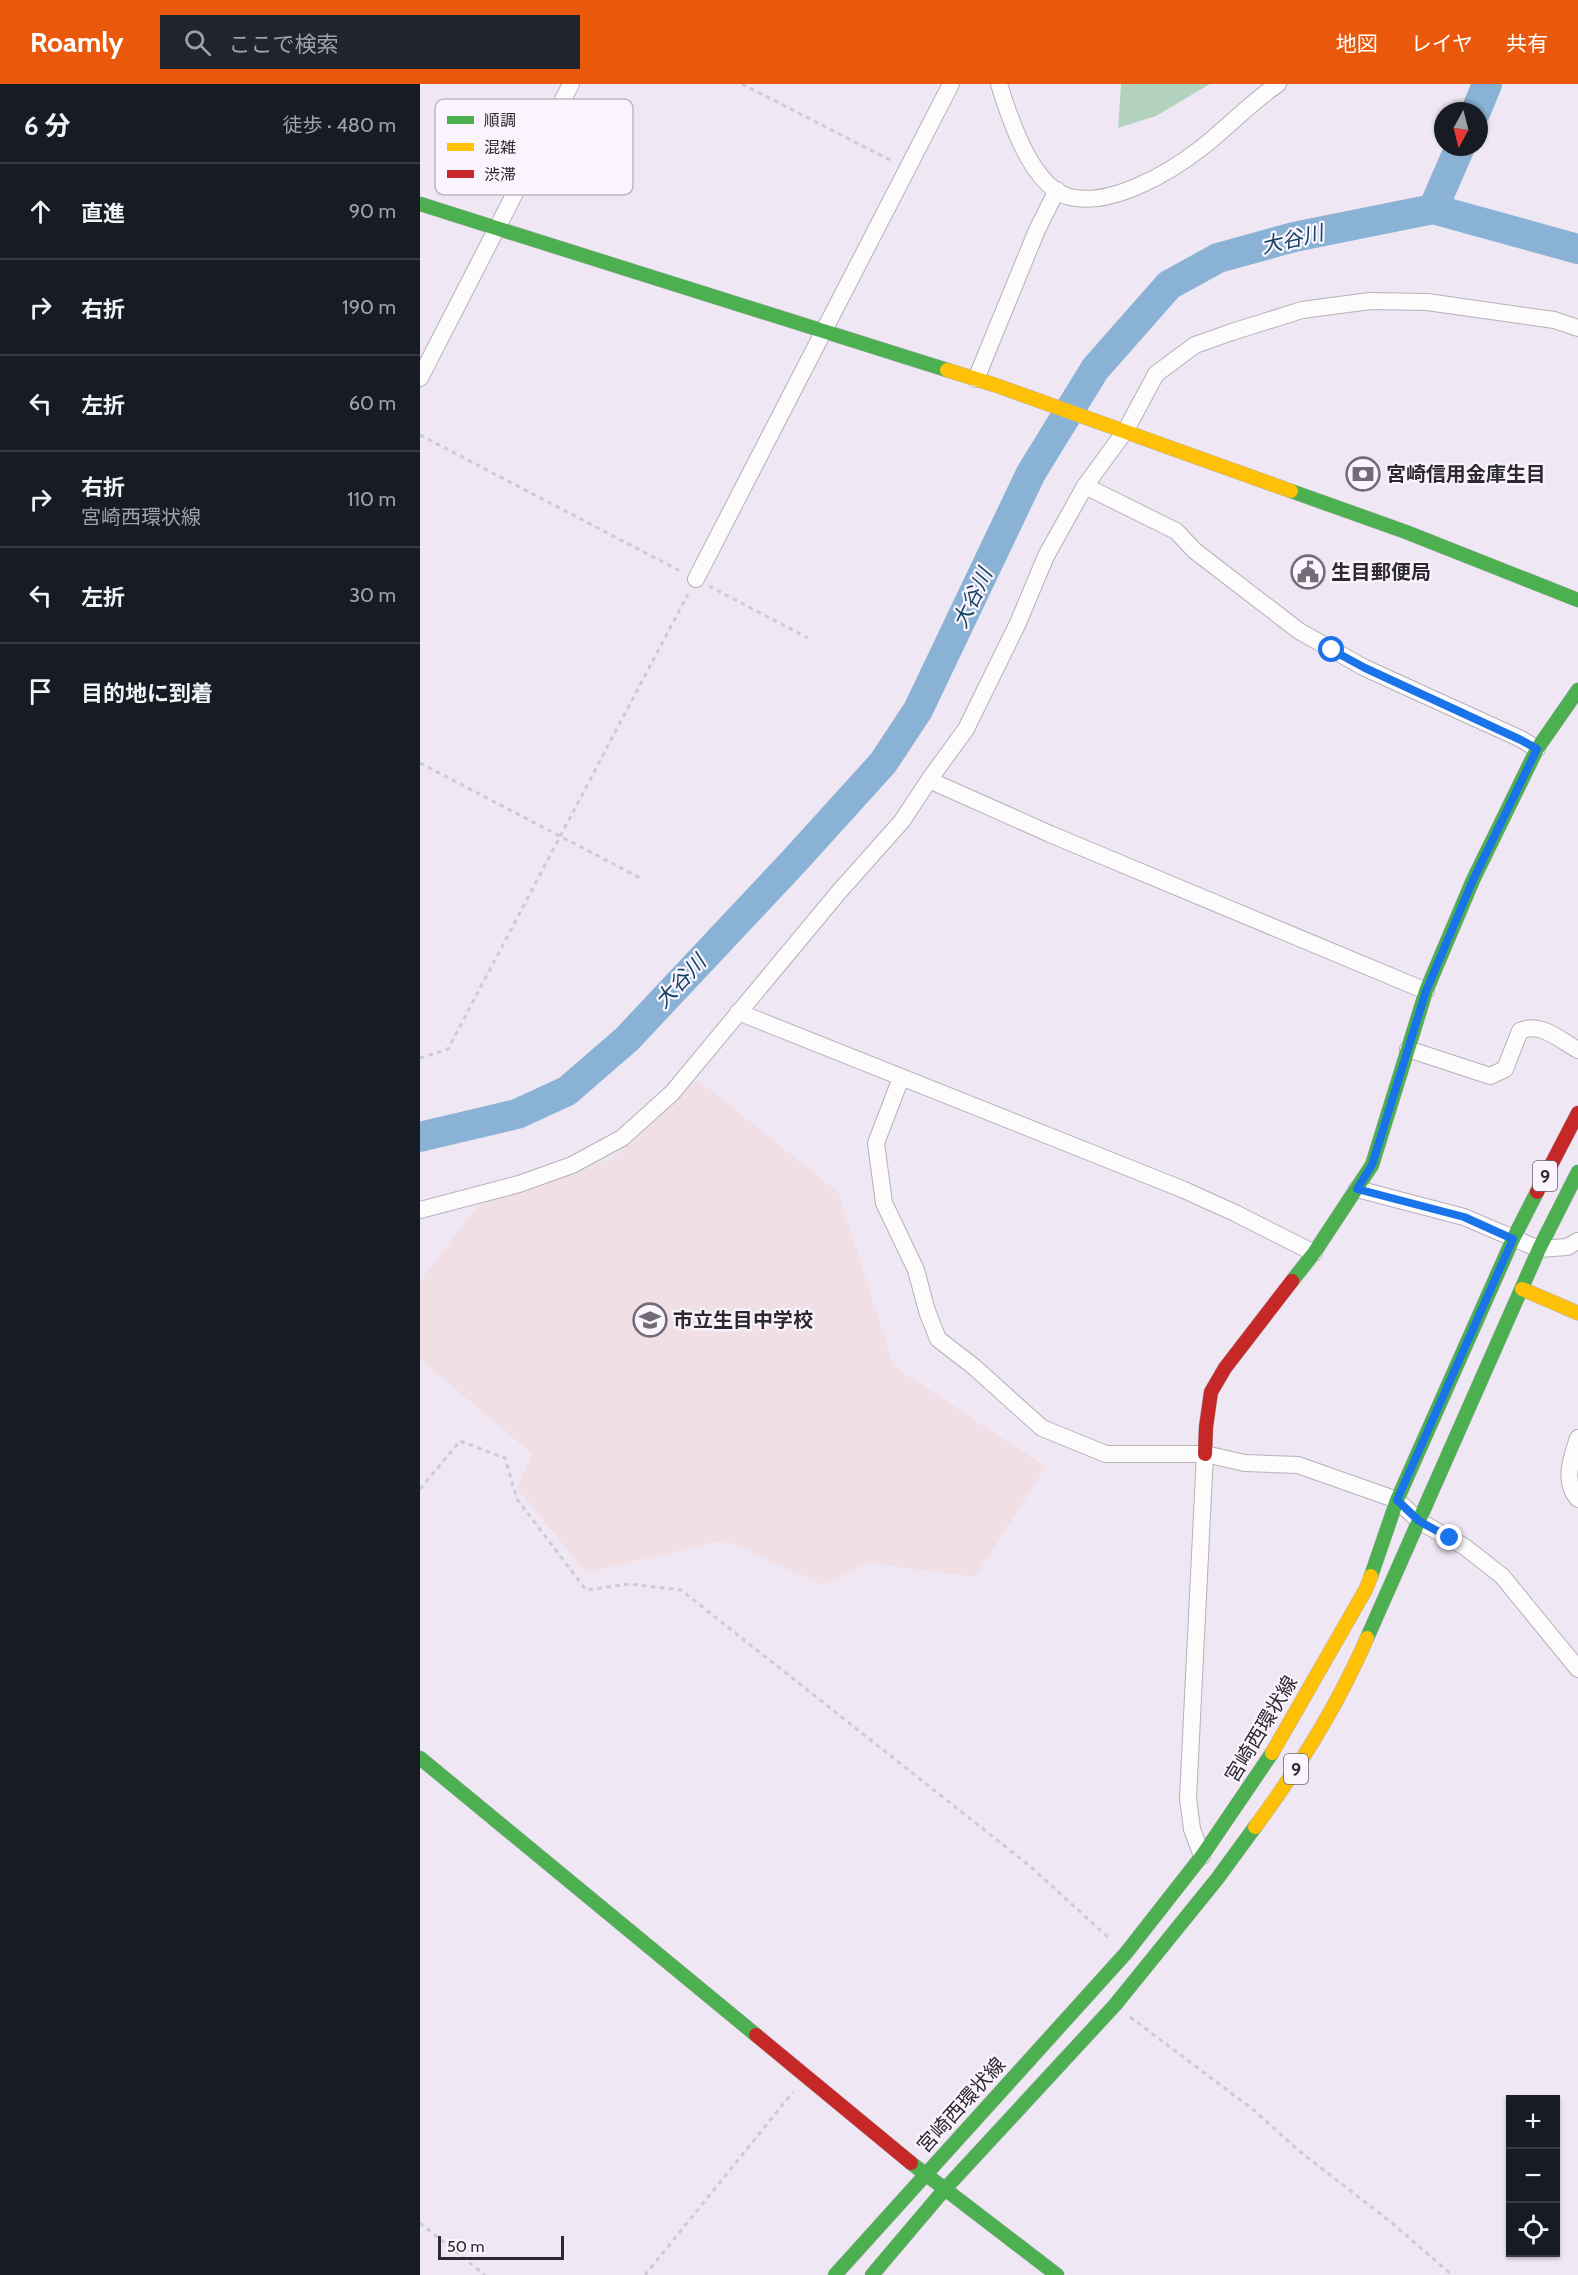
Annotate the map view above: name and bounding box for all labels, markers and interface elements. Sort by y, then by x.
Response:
search box [160,15,580,69]
text: Roamly [30,25,124,59]
icon: search [181,26,214,59]
text: ここで検索 [229,31,339,58]
text: 地図 [1336,31,1378,56]
text: レイヤ [1411,31,1473,56]
text: 共有 [1506,31,1548,56]
legend [435,99,633,195]
north arrow [1434,102,1488,156]
text: 6 分 [24,110,70,142]
text: 順調 [484,111,516,130]
text: 徒歩 · 480 m [283,113,396,137]
text: 混雑 [484,138,516,157]
text: 渋滞 [484,165,516,184]
icon: ahead [24,195,57,228]
text: 90 m [349,199,396,223]
text: 直進 [81,200,125,227]
water label: 大谷川 [1258,219,1327,258]
icon: right [24,291,57,324]
text: 190 m [342,295,396,319]
text: 右折 [81,296,125,323]
icon: left [24,387,57,420]
text: 60 m [349,391,396,415]
text: 左折 [81,392,125,419]
bank icon: 宮崎信用金庫生目 [1345,456,1381,492]
place label: 宮崎信用金庫生目 [1386,462,1546,486]
text: 右折 [81,474,125,501]
icon: right [24,483,57,516]
text: 110 m [347,487,396,511]
text: 宮崎西環状線 [81,505,201,529]
public building icon: 生目郵便局 [1290,554,1326,590]
place label: 生目郵便局 [1331,560,1431,584]
water label: 大谷川 [947,562,998,632]
icon: left [24,579,57,612]
text: 30 m [349,583,396,607]
text: 左折 [81,584,125,611]
route start [1318,636,1344,662]
icon: arrive [24,675,57,708]
text: 目的地に到着 [81,680,213,707]
water label: 大谷川 [649,948,712,1013]
road number: 9 [1533,1161,1557,1191]
school or university icon: 市立生目中学校 [632,1302,668,1338]
place label: 市立生目中学校 [673,1308,813,1332]
route end [1436,1524,1462,1550]
street label: 宮崎西環状線 [1220,1671,1302,1787]
road number: 9 [1284,1754,1308,1784]
street label: 宮崎西環状線 [912,2052,1010,2158]
map controls [1506,2095,1560,2257]
button: + [1506,2095,1560,2149]
button: − [1506,2149,1560,2203]
button: locate [1506,2203,1560,2257]
scale bar [438,2233,564,2260]
text: 50 m [447,2237,484,2256]

